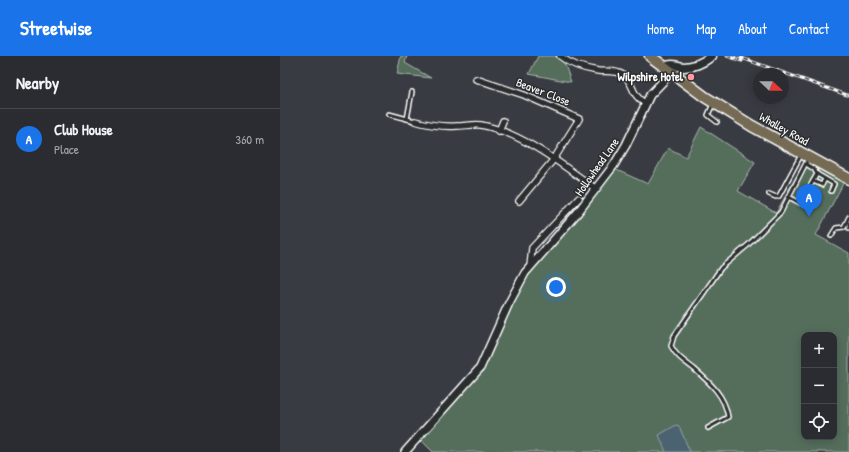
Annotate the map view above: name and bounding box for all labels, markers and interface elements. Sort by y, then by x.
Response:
text: Streetwise [20,15,92,41]
text: Home [647,19,674,38]
text: Map [696,19,716,38]
text: About [738,19,767,38]
text: Contact [789,19,829,38]
place label: Wilpshire Hotel [618,68,684,86]
north arrow [753,68,789,104]
text: Nearby [16,71,59,94]
marker: Wilpshire Hotel [686,72,696,82]
street label: Beaver Close [514,73,573,110]
street label: Whalley Road [756,108,813,149]
text: Club House [54,119,113,140]
text: A [26,130,32,148]
text: 360 m [235,130,264,148]
street label: Hollowhead Lane [570,134,623,199]
text: Place [54,140,79,158]
pin: A [796,184,822,217]
your location [546,277,566,297]
map controls [801,332,837,440]
button: + [801,332,837,368]
button: − [801,368,837,404]
button: locate [801,404,837,440]

